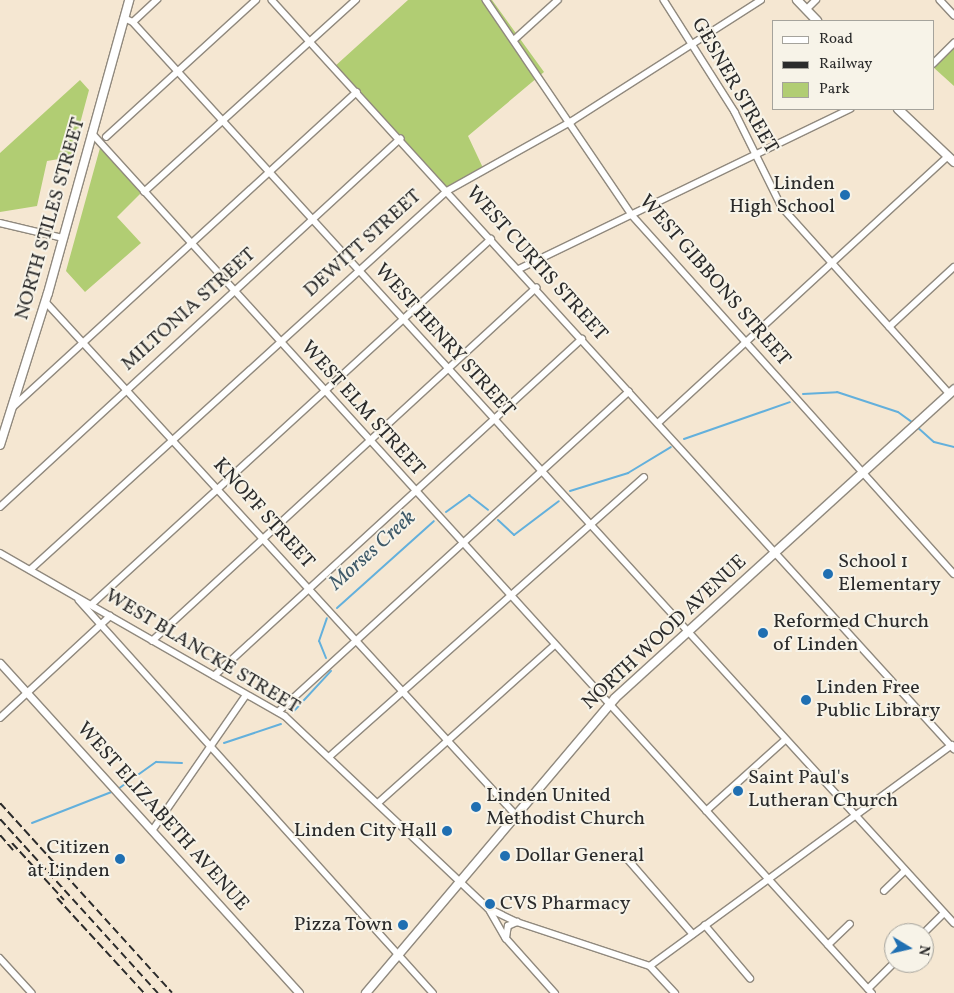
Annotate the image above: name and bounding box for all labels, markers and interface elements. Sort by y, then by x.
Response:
street label: GESNER STREET [685,14,783,158]
legend [772,20,934,110]
text: Road [819,29,853,50]
text: Railway [819,54,872,75]
text: Park [819,79,850,100]
street label: NORTH STILES STREET [11,115,91,323]
place label: Linden High School [729,172,835,219]
street label: WEST CURTIS STREET [460,181,612,347]
street label: DEWITT STREET [299,185,427,303]
marker: Linden High School [839,189,851,201]
street label: WEST GIBBONS STREET [633,190,795,372]
street label: MILTONIA STREET [117,243,261,377]
street label: WEST HENRY STREET [368,259,520,423]
street label: WEST ELM STREET [295,336,429,482]
street label: KNOPF STREET [207,454,319,574]
water label: Morses Creek [325,506,421,596]
street label: NORTH WOOD AVENUE [578,550,752,716]
place label: School 1 Elementary [838,550,941,597]
marker: School 1 Elementary [822,568,834,580]
street label: WEST BLANCKE STREET [100,584,304,720]
place label: Reformed Church of Linden [773,610,929,657]
marker: Reformed Church of Linden [757,627,769,639]
place label: Linden Free Public Library [816,676,940,723]
marker: Linden Free Public Library [800,694,812,706]
street label: WEST ELIZABETH AVENUE [71,717,253,917]
place label: Saint Paul's Lutheran Church [748,767,898,814]
place label: Linden United Methodist Church [486,784,645,831]
marker: Saint Paul's Lutheran Church [732,785,744,797]
marker: Linden United Methodist Church [470,801,482,813]
place label: Linden City Hall [293,819,437,843]
marker: Linden City Hall [441,825,453,837]
place label: Citizen at Linden [27,836,110,883]
place label: Dollar General [515,844,644,868]
marker: Dollar General [499,850,511,862]
marker: Citizen at Linden [114,853,126,865]
place label: CVS Pharmacy [500,892,631,916]
marker: CVS Pharmacy [484,898,496,910]
place label: Pizza Town [293,913,393,937]
marker: Pizza Town [397,919,409,931]
north arrow [884,923,934,973]
text: N [913,944,934,957]

